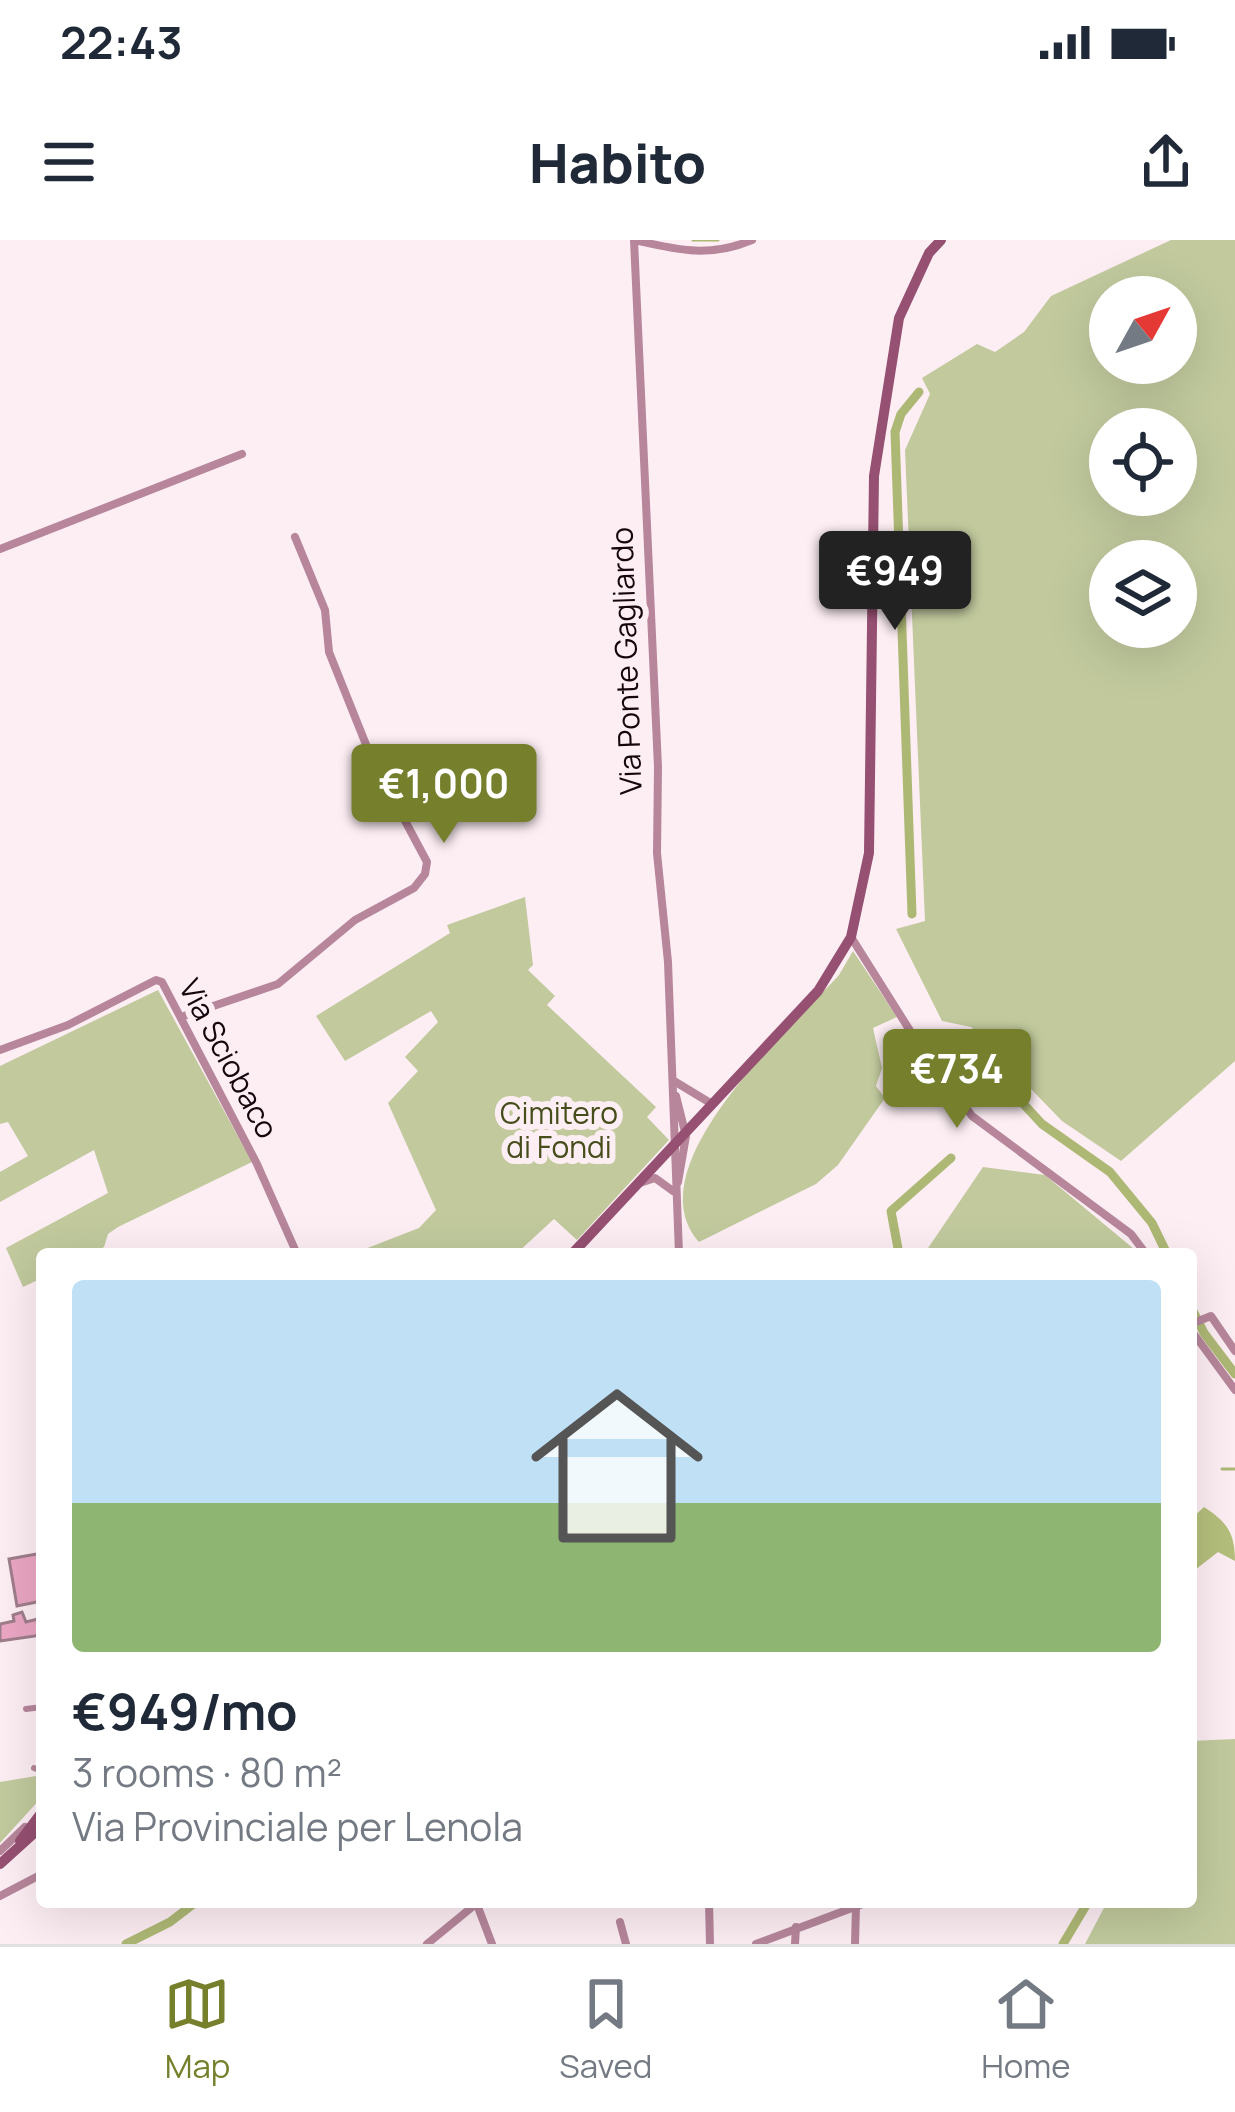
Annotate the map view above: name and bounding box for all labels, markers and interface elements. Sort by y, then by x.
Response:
text: 22:43 [60,11,183,73]
text: Habito [529,125,706,199]
icon: menu [36,129,102,195]
icon: share [1133,129,1199,195]
north arrow [1089,276,1197,384]
map controls [1089,276,1197,648]
button: locate [1089,408,1197,516]
street label: Via Ponte Gagliardo [600,526,651,796]
pin: €949 [824,531,966,633]
button: layers [1089,540,1197,648]
text: €949 [846,543,944,597]
pin: €1,000 [346,744,542,846]
text: €1,000 [379,756,509,810]
street label: Via Sciobaco [170,971,288,1145]
pin: €734 [886,1029,1028,1131]
text: €734 [910,1041,1004,1095]
park label: Cimitero di Fondi [500,1092,618,1167]
icon: home [509,1358,725,1574]
text: €949/mo [72,1676,297,1745]
text: 3 rooms · 80 m² [72,1745,342,1799]
text: Via Provinciale per Lenola [72,1799,523,1853]
tab: Map [164,1971,230,2088]
tab: Saved [559,1971,652,2088]
tab: Home [981,1971,1071,2088]

